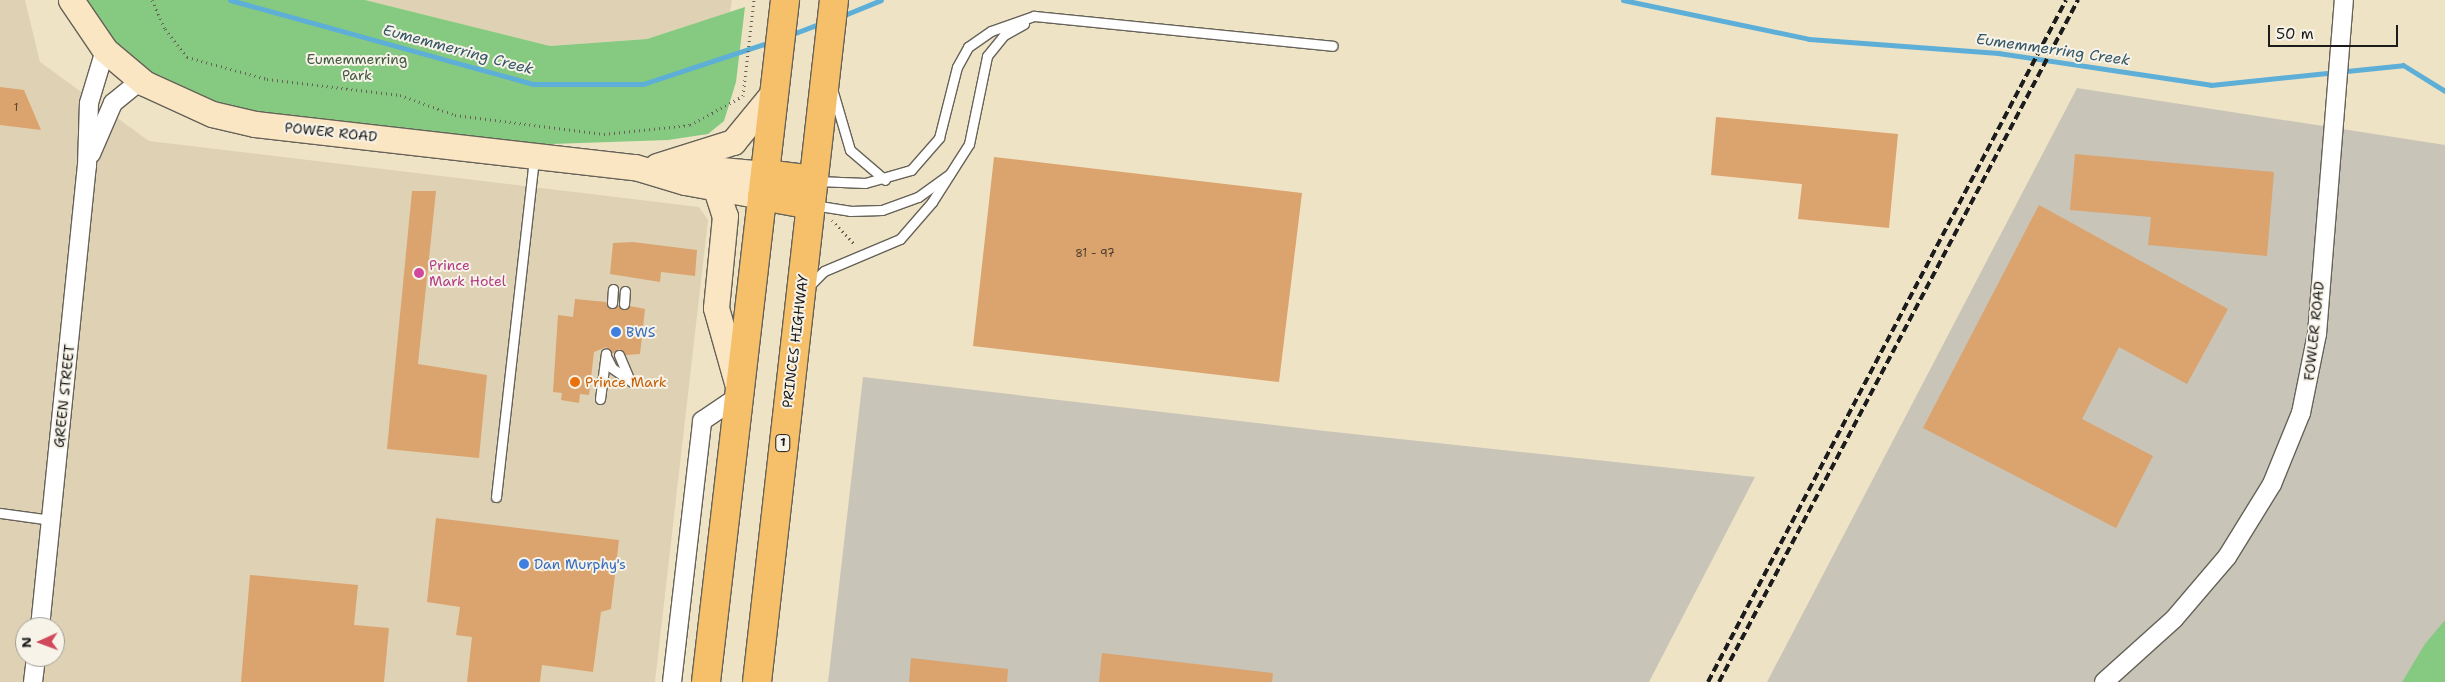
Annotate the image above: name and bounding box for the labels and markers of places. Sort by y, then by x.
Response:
place label: Prince Mark Hotel [429,257,506,290]
marker: Prince Mark Hotel [413,267,425,279]
place label: BWS [626,324,655,340]
marker: BWS [610,326,622,338]
place label: Prince Mark [585,374,667,390]
marker: Prince Mark [569,376,581,388]
place label: Dan Murphy's [534,556,626,572]
marker: Dan Murphy's [518,558,530,570]

